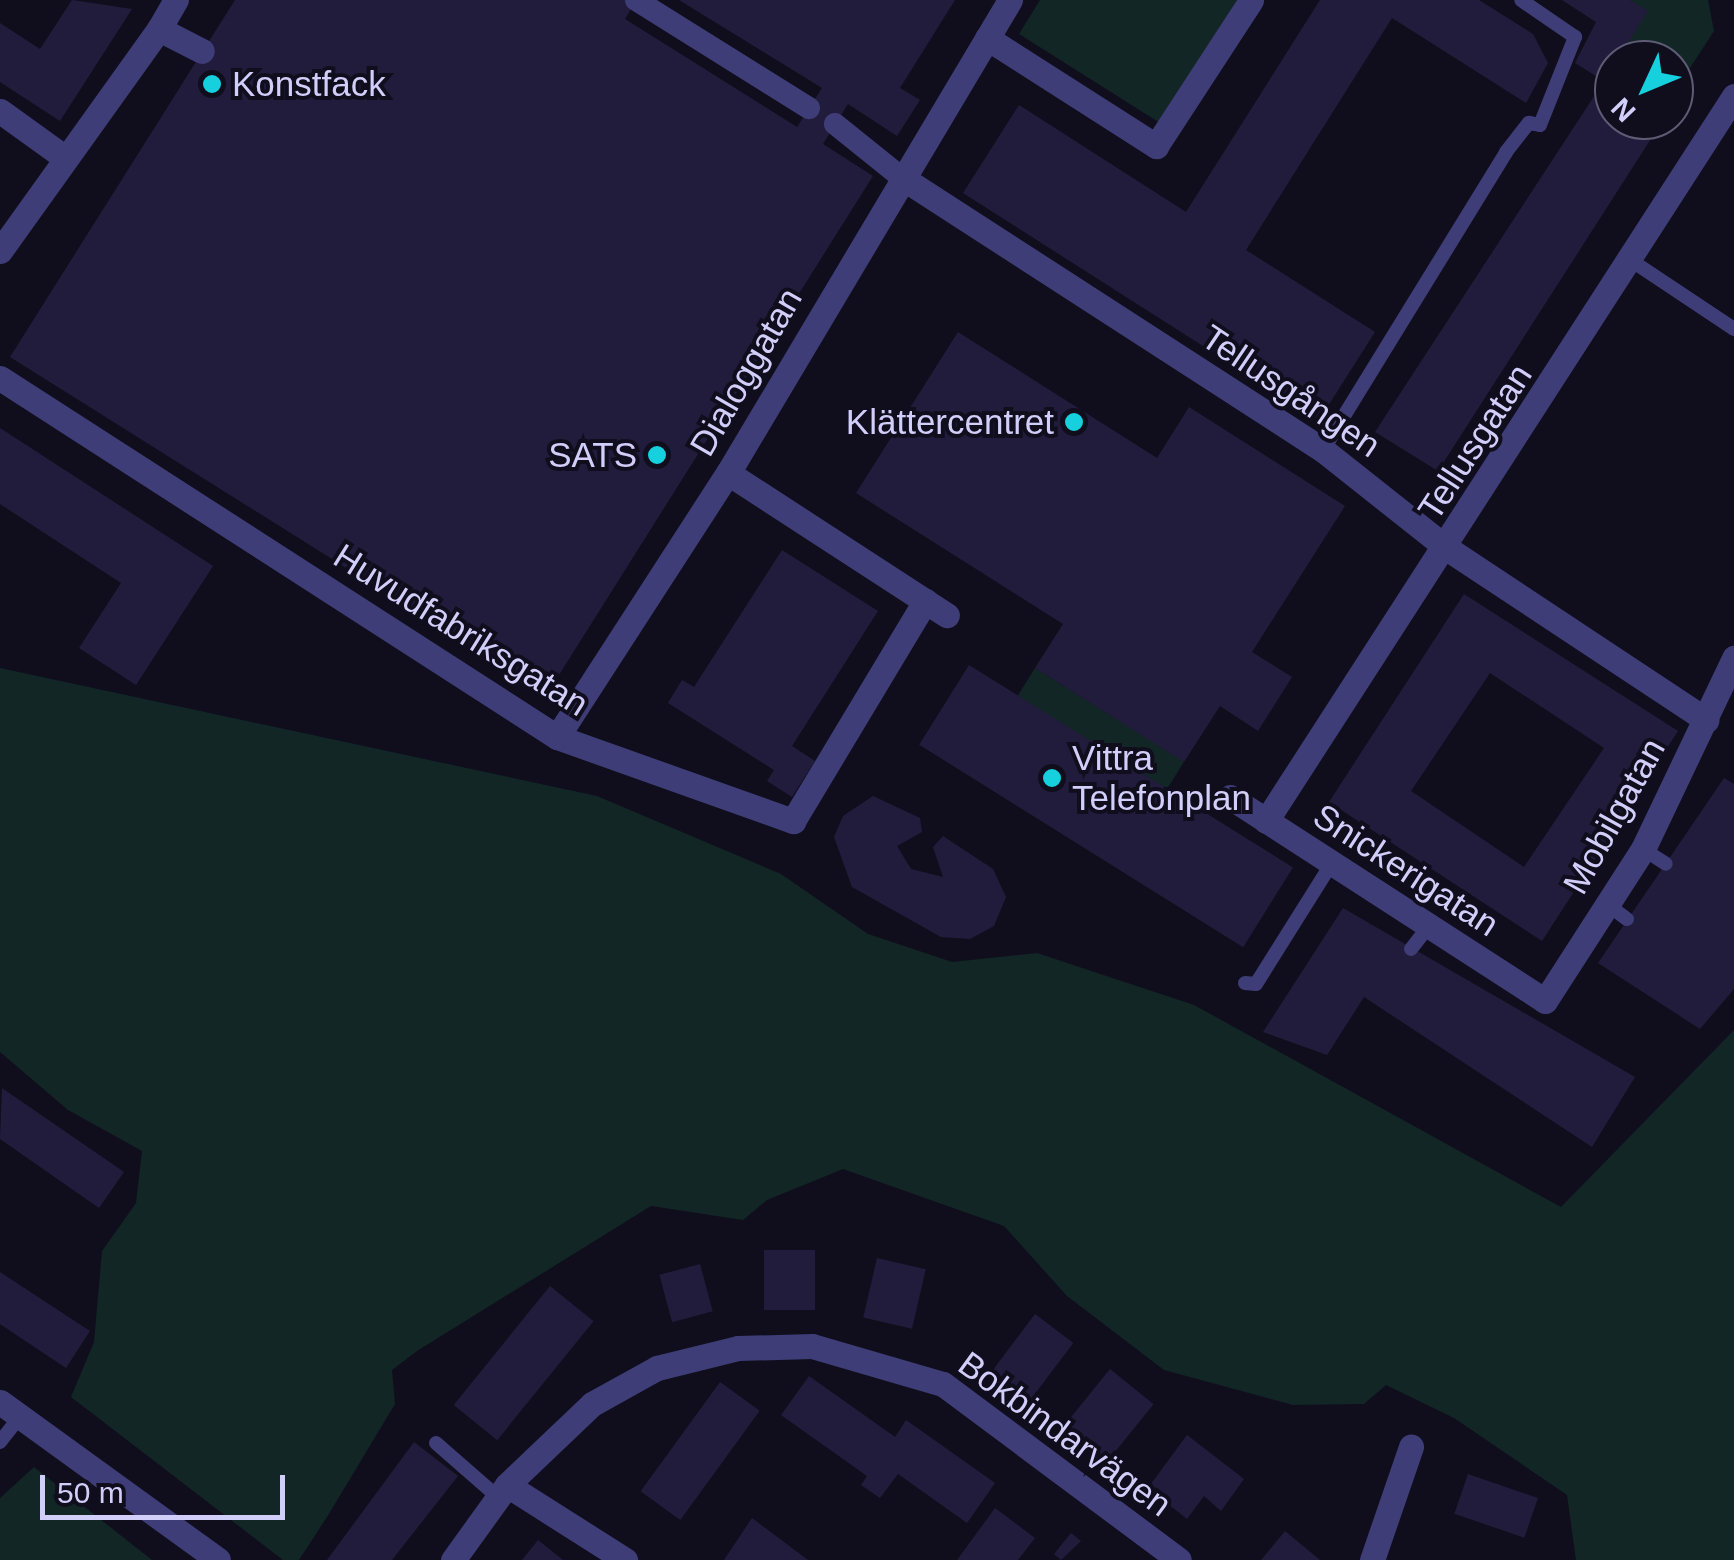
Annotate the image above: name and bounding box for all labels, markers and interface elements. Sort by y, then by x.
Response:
north arrow [1594,40,1694,140]
place label: Konstfack [232,63,386,105]
marker: Konstfack [201,73,223,95]
text: N [1605,92,1642,128]
street label: Dialoggatan [681,281,811,463]
street label: Tellusgången [1194,316,1388,466]
street label: Tellusgatan [1409,356,1541,528]
place label: Klättercentret [846,401,1054,443]
marker: Klättercentret [1063,411,1085,433]
place label: SATS [548,434,637,476]
marker: SATS [646,444,668,466]
street label: Huvudfabriksgatan [326,535,596,725]
street label: Mobilgatan [1554,731,1674,901]
place label: Vittra Telefonplan [1072,737,1251,819]
marker: Vittra Telefonplan [1041,767,1063,789]
street label: Snickerigatan [1306,795,1506,945]
street label: Bokbindarvägen [950,1343,1180,1525]
scale bar [45,1455,290,1517]
text: 50 m [57,1476,124,1509]

